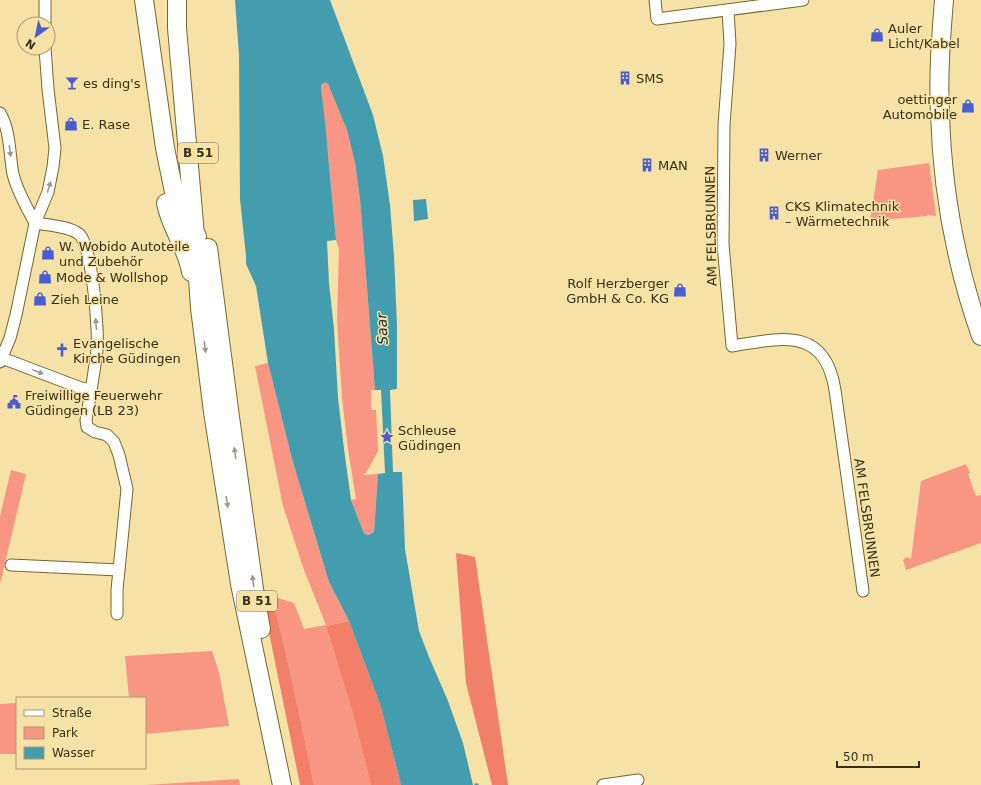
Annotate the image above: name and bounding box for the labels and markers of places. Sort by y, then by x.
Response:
place label: Auler Licht/Kabel [888,21,960,51]
shop icon: Auler Licht/Kabel [869,27,885,43]
building icon: SMS [617,70,633,86]
place label: SMS [636,71,664,86]
bar icon: es ding's [64,75,80,91]
place label: es ding's [83,76,141,91]
place label: oettinger Automobile [883,92,958,122]
shop icon: oettinger Automobile [960,98,976,114]
shop icon: E. Rase [63,116,79,132]
place label: E. Rase [82,117,130,132]
building icon: Werner [756,147,772,163]
place label: Werner [775,148,822,163]
building icon: MAN [639,157,655,173]
place label: MAN [658,158,688,173]
place label: CKS Klimatechnik – Wärmetechnik [785,199,900,229]
building icon: CKS Klimatechnik – Wärmetechnik [766,205,782,221]
place label: W. Wobido Autoteile und Zubehör [59,239,189,269]
shop icon: W. Wobido Autoteile und Zubehör [40,245,56,261]
shop icon: Mode & Wollshop [37,269,53,285]
place label: Mode & Wollshop [56,270,168,285]
place label: Rolf Herzberger GmbH & Co. KG [566,276,670,306]
shop icon: Rolf Herzberger GmbH & Co. KG [672,282,688,298]
shop icon: Zieh Leine [32,291,48,307]
place label: Zieh Leine [51,292,119,307]
place label: Evangelische Kirche Güdingen [73,336,181,366]
church icon: Evangelische Kirche Güdingen [54,342,70,358]
place label: Freiwillige Feuerwehr Güdingen (LB 23) [25,388,163,418]
public building icon: Freiwillige Feuerwehr Güdingen (LB 23) [6,394,22,410]
place label: Schleuse Güdingen [398,423,461,453]
place icon: Schleuse Güdingen [379,429,395,445]

